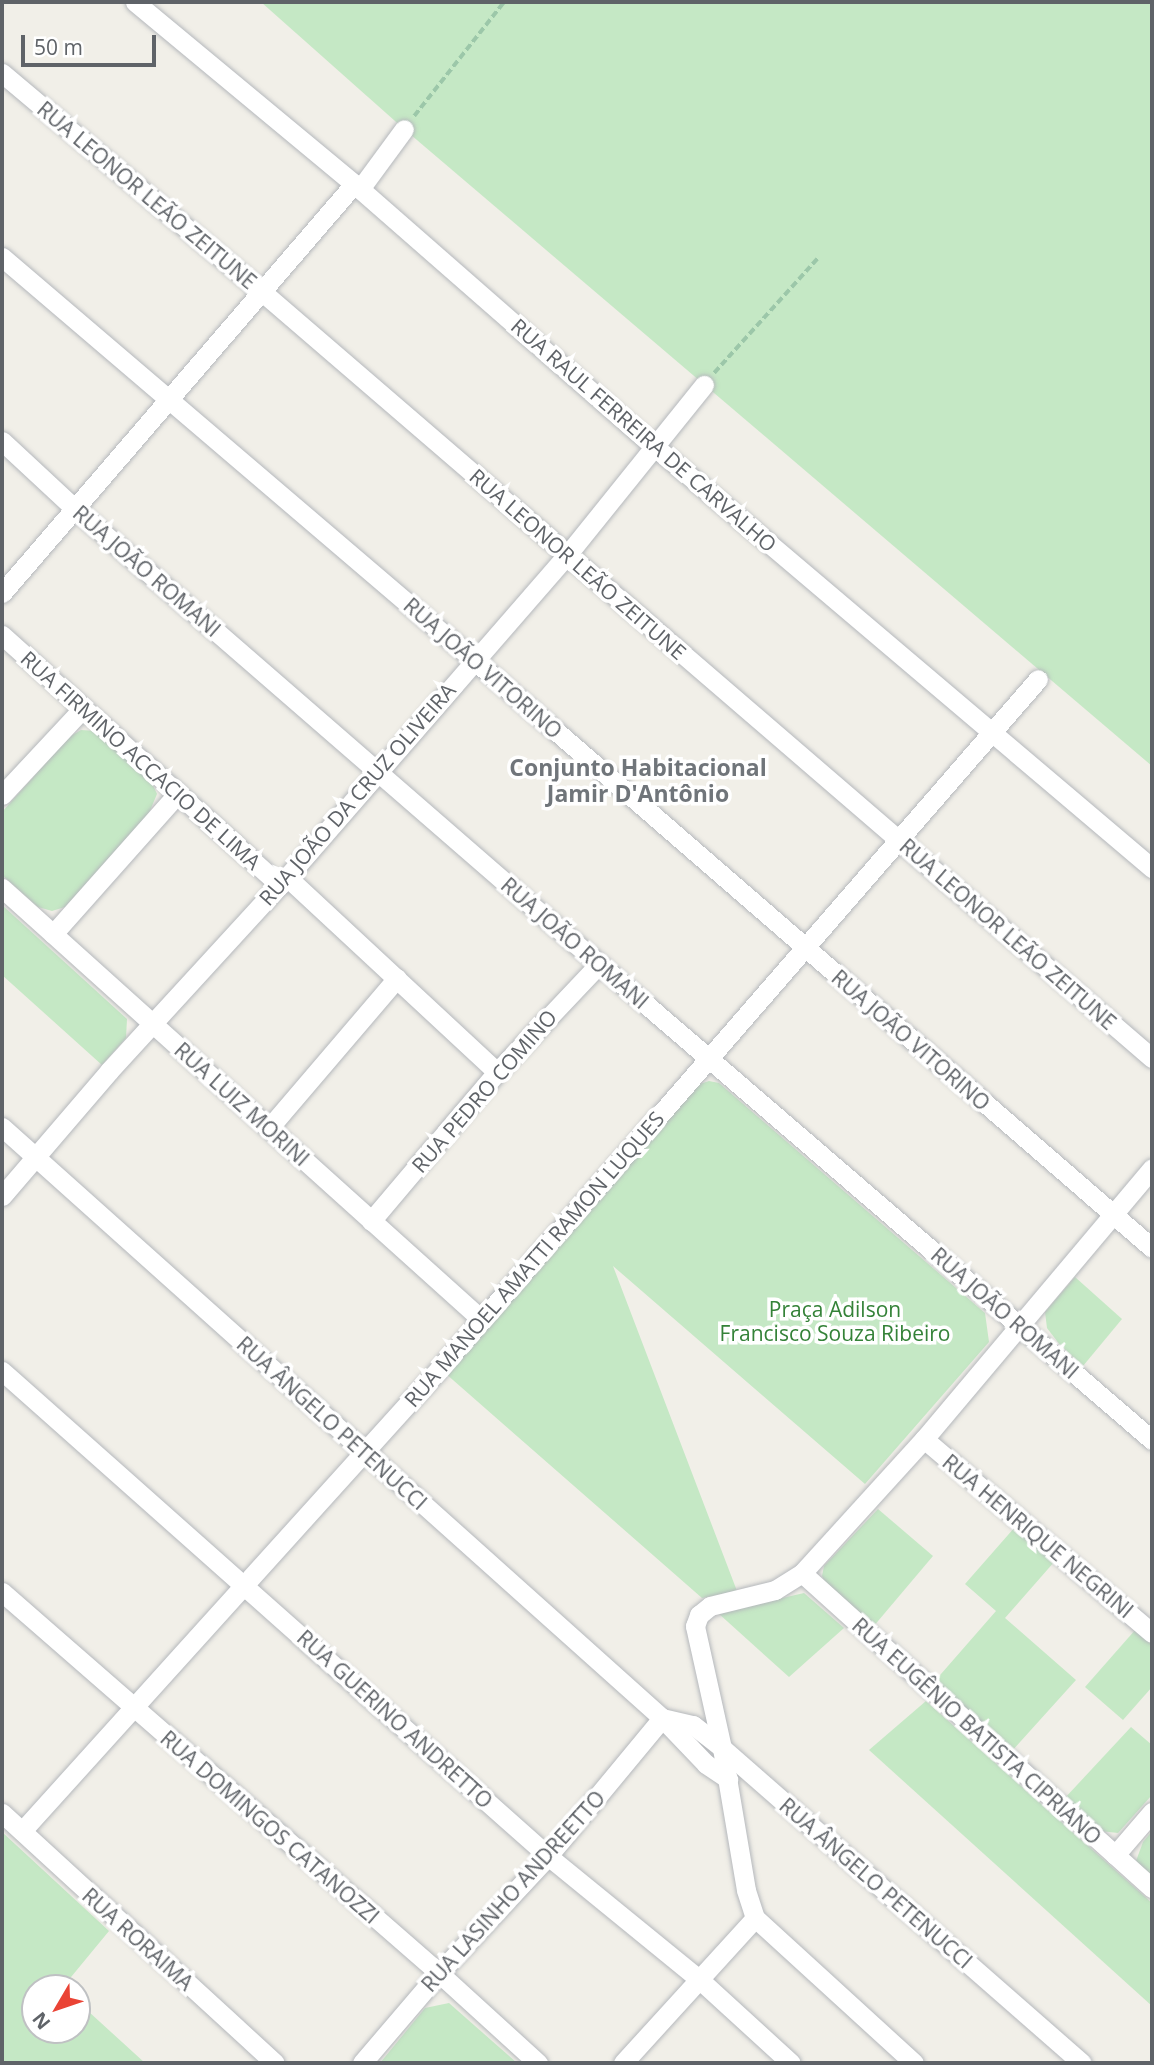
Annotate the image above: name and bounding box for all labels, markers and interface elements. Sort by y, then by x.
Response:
scale bar [24,21,159,65]
text: 50 m [34,33,83,61]
street label: RUA LEONOR LEÃO ZEITUNE [32,96,262,294]
street label: RUA RAUL FERREIRA DE CARVALHO [506,313,782,557]
street label: RUA LEONOR LEÃO ZEITUNE [465,463,691,665]
street label: RUA JOÃO ROMANI [68,500,226,642]
street label: RUA JOÃO VITORINO [399,592,567,744]
street label: RUA FIRMINO ACCACIO DE LIMA [16,645,266,875]
street label: RUA JOÃO DA CRUZ OLIVEIRA [254,678,460,910]
district label: Conjunto Habitacional Jamir D'Antônio [509,753,767,807]
street label: RUA LEONOR LEÃO ZEITUNE [895,833,1121,1035]
street label: RUA JOÃO ROMANI [496,872,654,1014]
street label: RUA JOÃO VITORINO [827,964,995,1116]
street label: RUA PEDRO COMINO [406,1004,562,1178]
street label: RUA LUIZ MORINI [170,1037,314,1171]
street label: RUA MANOEL AMATTI RAMON LUQUES [399,1106,669,1412]
street label: RUA JOÃO ROMANI [926,1242,1084,1384]
park label: Praça Adilson Francisco Souza Ribeiro [720,1296,950,1346]
street label: RUA ÂNGELO PETENUCCI [232,1331,432,1515]
street label: RUA HENRIQUE NEGRINI [938,1449,1138,1623]
street label: RUA EUGÊNIO BATISTA CIPRIANO [847,1612,1107,1850]
street label: RUA GUERINO ANDRETTO [292,1625,498,1813]
street label: RUA DOMINGOS CATANOZZI [156,1725,384,1929]
street label: RUA LASINHO ANDREETTO [416,1785,610,1997]
street label: RUA ÂNGELO PETENUCCI [775,1793,977,1973]
street label: RUA RORAIMA [77,1883,199,1995]
north arrow [21,1974,91,2044]
text: N [26,2007,56,2035]

